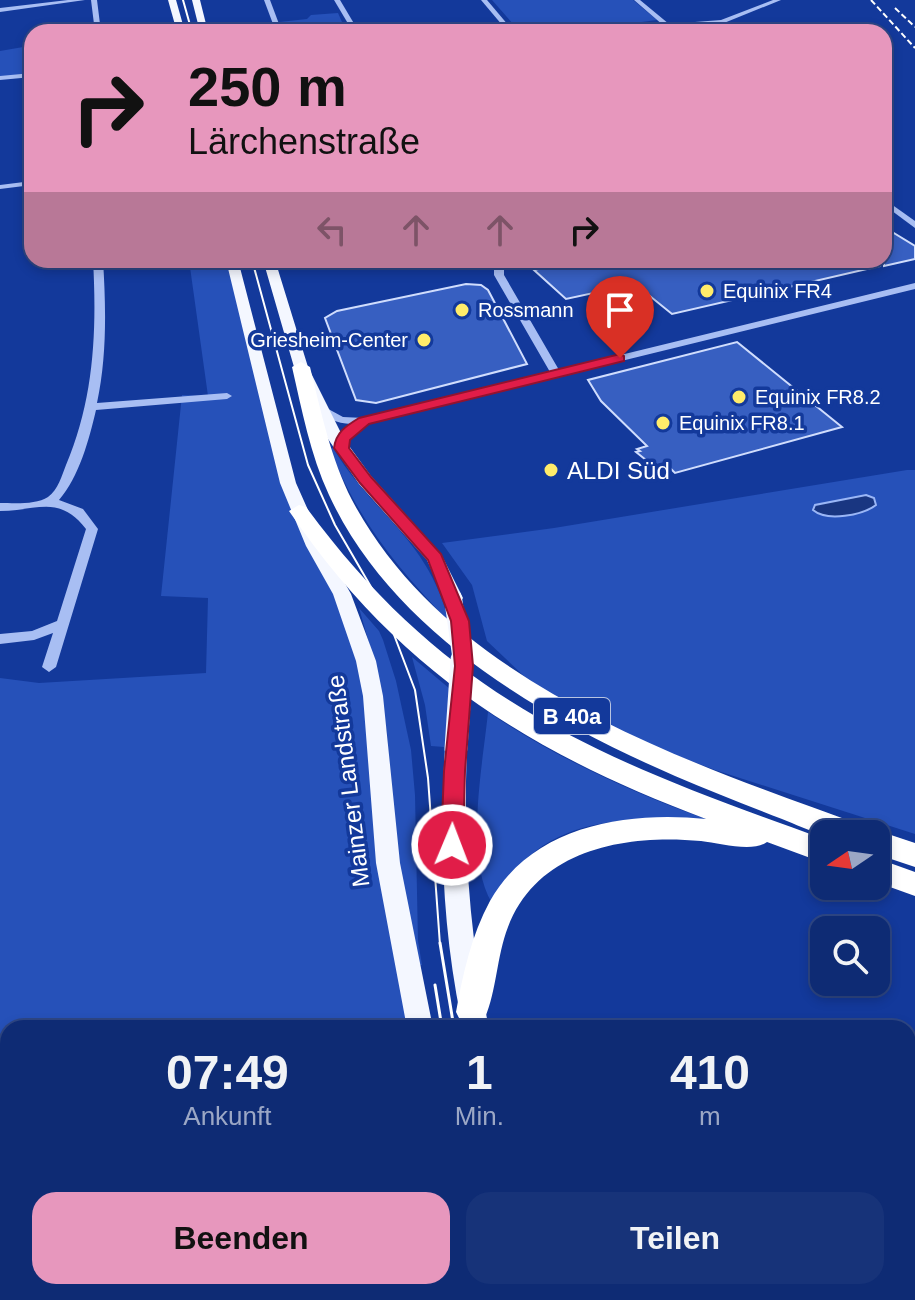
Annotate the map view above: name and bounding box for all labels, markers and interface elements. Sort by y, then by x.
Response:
text: 250 m [188,55,347,118]
icon: right [56,56,160,160]
text: Lärchenstraße [188,121,420,162]
icon: left [310,208,354,252]
icon: ahead [394,208,438,252]
icon: ahead [478,208,522,252]
icon: right [562,208,606,252]
pin [586,276,654,358]
place label: Equinix FR4 [723,280,832,302]
marker: Equinix FR4 [698,282,716,300]
icon: arrive [598,288,642,332]
place label: Rossmann [478,299,574,321]
marker: Rossmann [453,301,471,319]
place label: Griesheim-Center [250,329,408,351]
marker: Griesheim-Center [415,331,433,349]
place label: Equinix FR8.2 [755,386,881,408]
marker: Equinix FR8.2 [730,388,748,406]
place label: Equinix FR8.1 [679,412,805,434]
marker: Equinix FR8.1 [654,414,672,432]
place label: ALDI Süd [567,457,670,484]
marker: ALDI Süd [542,461,560,479]
street label: Mainzer Landstraße [322,673,374,889]
road number: B 40a [534,698,610,734]
position arrow [410,803,494,887]
north arrow [810,820,890,900]
map controls [810,820,890,996]
button: search [810,916,890,996]
text: 07:49 [166,1046,289,1099]
text: 1 [466,1046,493,1099]
text: 410 [670,1046,750,1099]
text: Ankunft [183,1101,271,1131]
text: Min. [455,1101,504,1131]
text: m [699,1101,721,1131]
button: Beenden [32,1192,450,1284]
button: Teilen [466,1192,884,1284]

